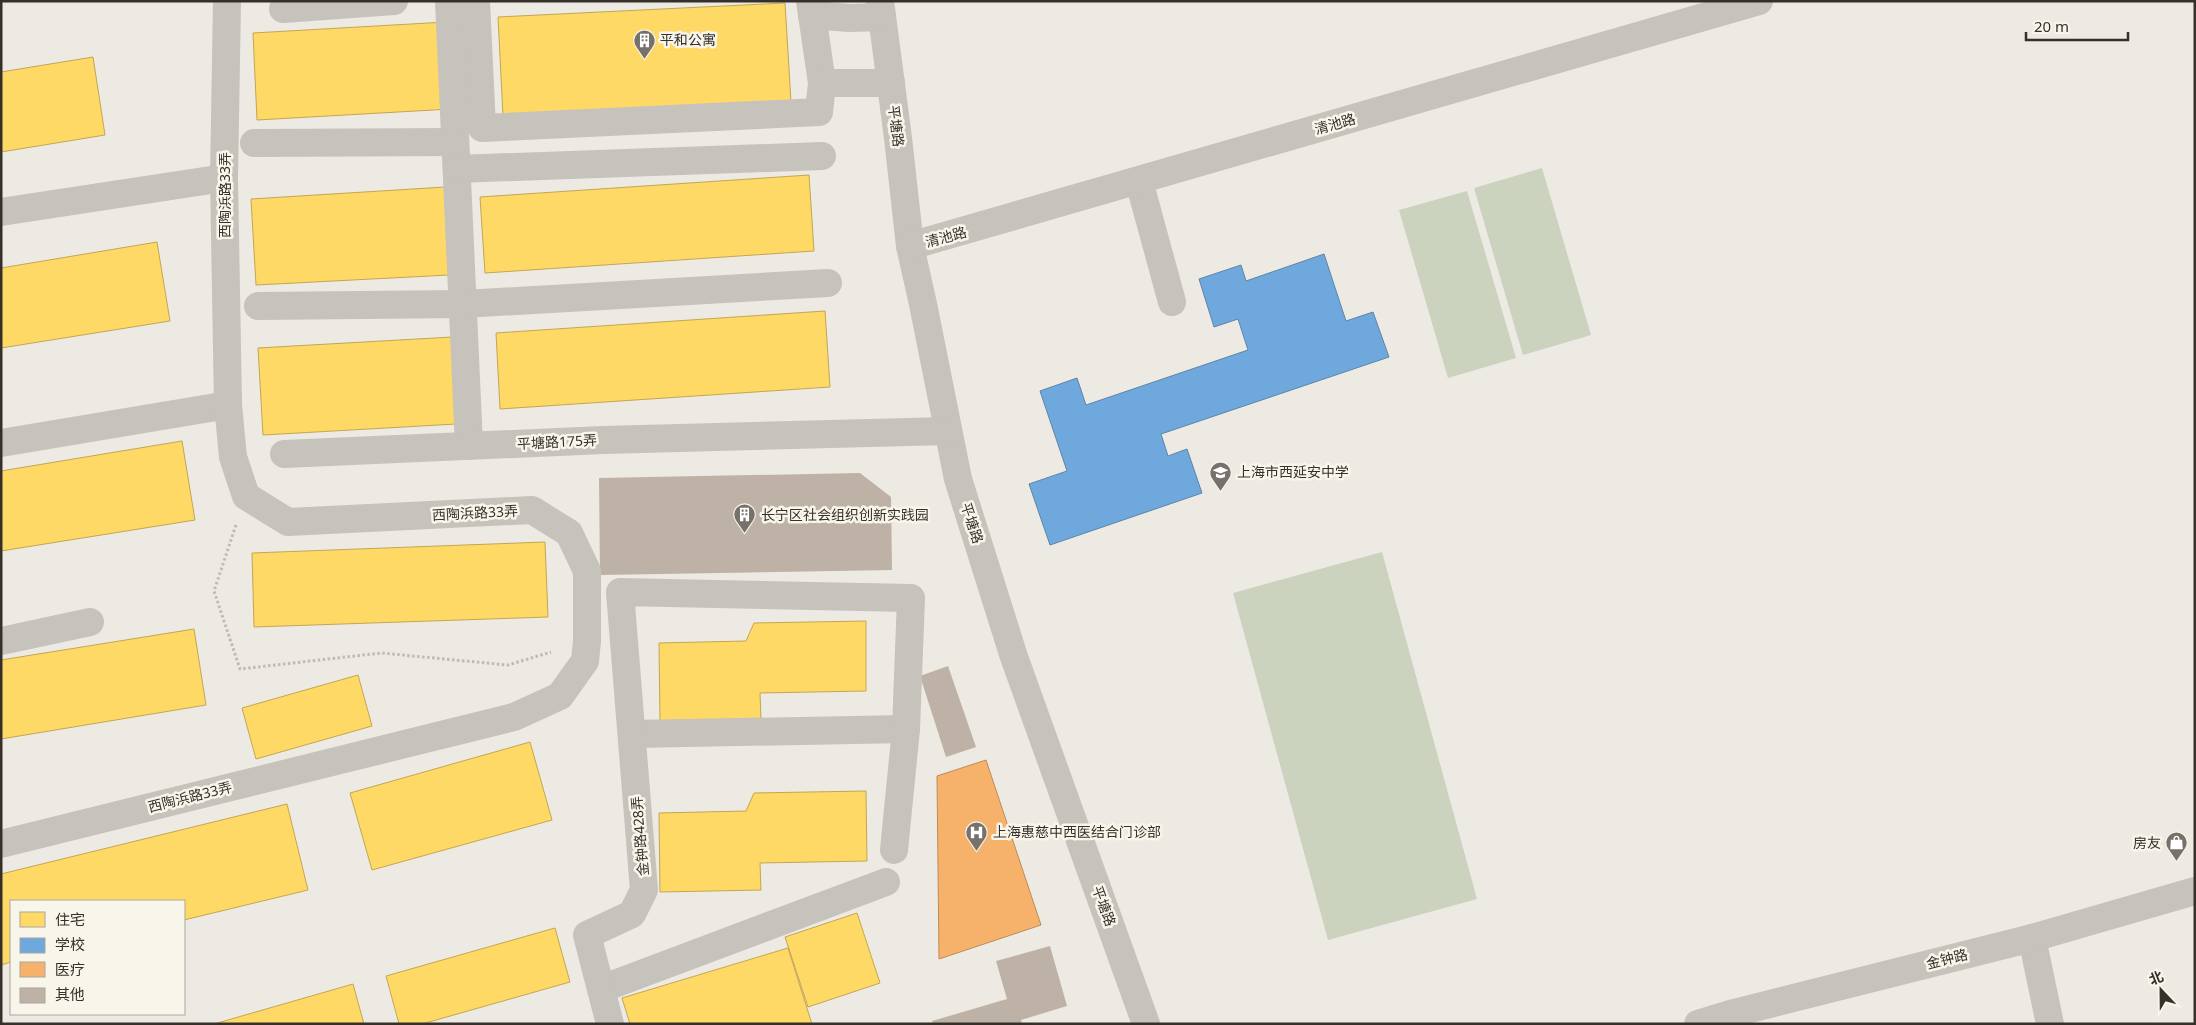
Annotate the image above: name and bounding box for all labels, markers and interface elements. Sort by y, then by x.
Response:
scale bar [2026,10,2128,42]
text: 20 m [2034,16,2069,36]
building icon: 平和公寓 [632,28,656,59]
place label: 平和公寓 [660,30,716,49]
street label: 平塘路 [885,104,908,148]
street label: 清池路 [1312,109,1358,138]
street label: 西陶浜路33弄 [215,152,234,238]
street label: 清池路 [923,222,969,251]
street label: 平塘路175弄 [517,430,597,453]
school or university icon: 上海市西延安中学 [1209,460,1233,491]
place label: 上海市西延安中学 [1237,462,1349,481]
street label: 平塘路 [957,500,988,546]
street label: 西陶浜路33弄 [432,501,518,524]
building icon: 长宁区社会组织创新实践园 [733,503,757,534]
place label: 长宁区社会组织创新实践园 [761,505,929,524]
street label: 西陶浜路33弄 [146,777,234,816]
street label: 金钟路428弄 [627,795,652,877]
hospital icon: 上海惠慈中西医结合门诊部 [965,820,989,851]
place label: 上海惠慈中西医结合门诊部 [993,822,1161,841]
shop icon: 房友 [2165,831,2189,862]
place label: 房友 [2133,833,2161,852]
street label: 平塘路 [1088,883,1121,929]
legend [10,900,185,1015]
text: 住宅 [55,909,85,929]
text: 学校 [55,934,85,954]
street label: 金钟路 [1924,944,1970,973]
text: 医疗 [55,959,85,979]
north arrow [2136,965,2186,1015]
text: 北 [2146,966,2166,989]
text: 其他 [55,984,85,1004]

